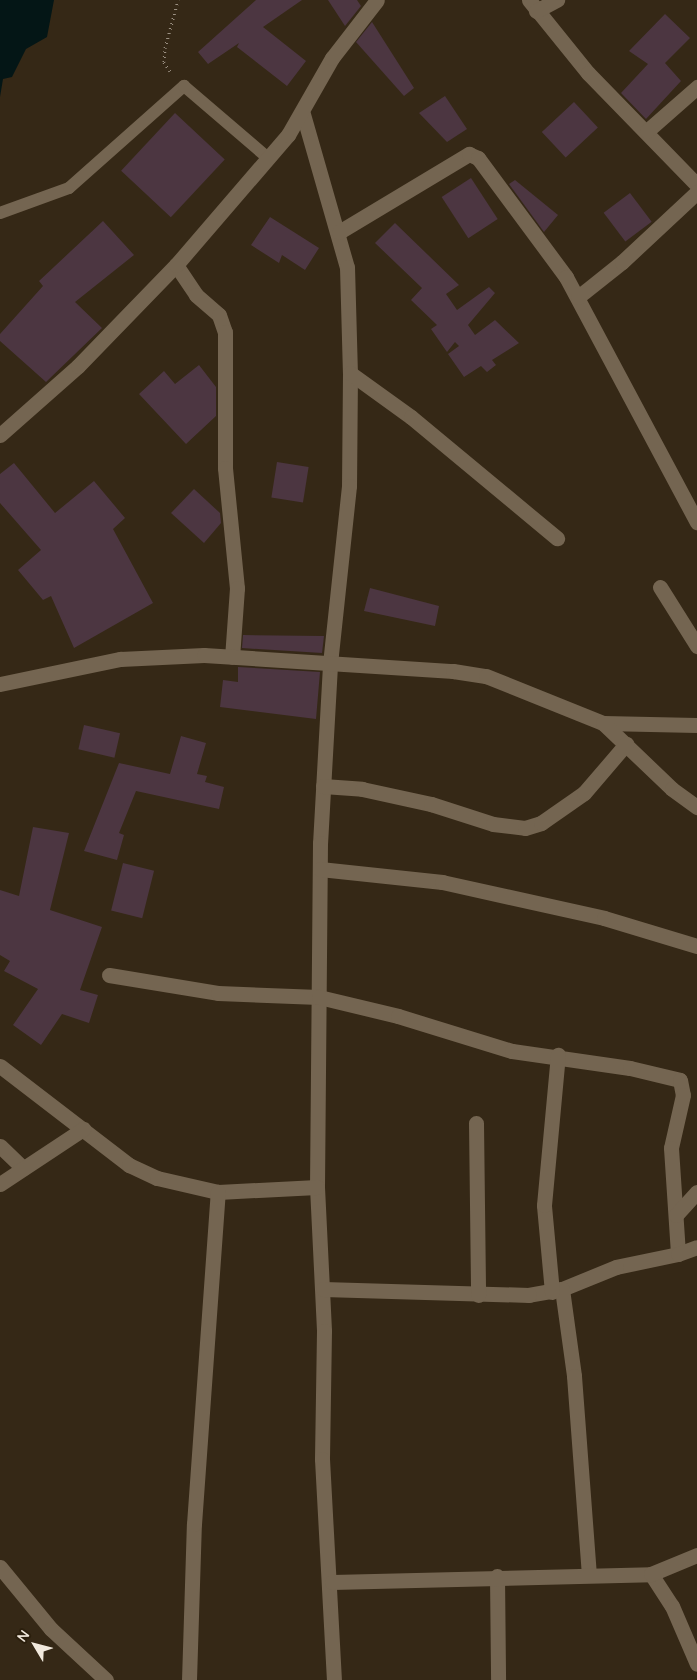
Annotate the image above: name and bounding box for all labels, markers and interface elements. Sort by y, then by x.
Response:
north arrow [10,1620,60,1670]
text: N [13,1626,33,1646]

